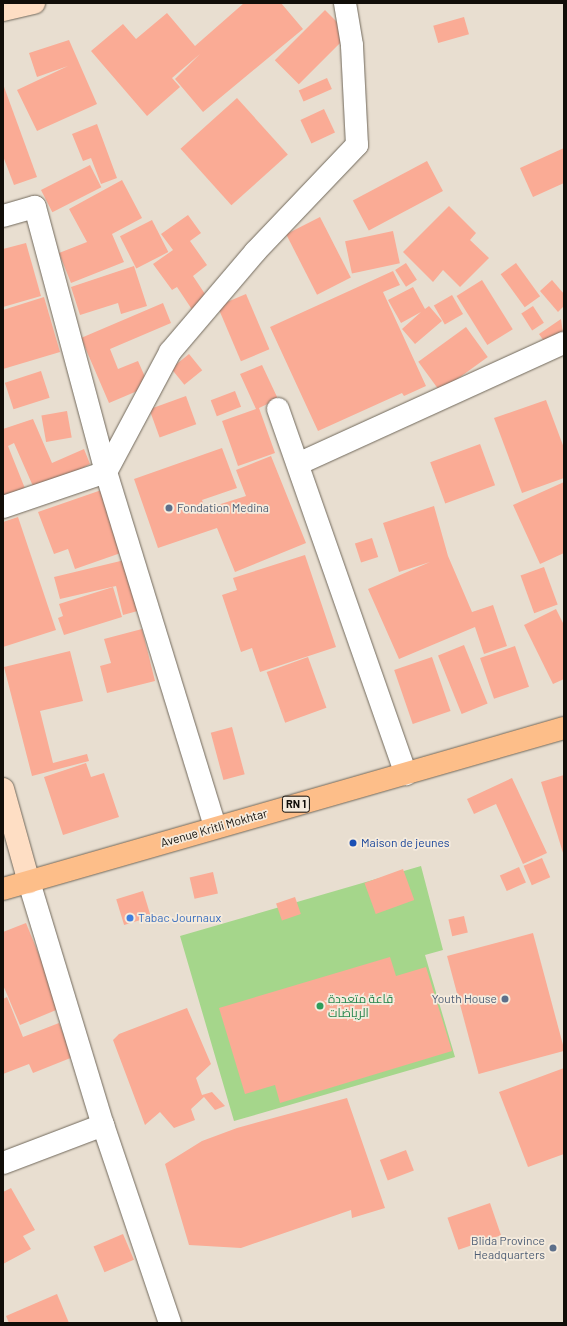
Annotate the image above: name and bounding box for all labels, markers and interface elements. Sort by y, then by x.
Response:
place label: Fondation Medina [177,501,269,515]
marker: Fondation Medina [164,503,174,513]
road number: RN 1 [281,795,311,813]
street label: Avenue Kritli Mokhtar [159,806,269,850]
place label: Maison de jeunes [361,836,450,850]
marker: Maison de jeunes [348,838,358,848]
place label: Tabac Journaux [138,911,221,925]
marker: Tabac Journaux [125,913,135,923]
place label: قاعة متعددة الرياضات [328,992,393,1020]
place label: Youth House [432,992,497,1006]
marker: Youth House [500,994,510,1004]
marker: قاعة متعددة الرياضات [315,1001,325,1011]
place label: Blida Province Headquarters [471,1234,545,1262]
marker: Blida Province Headquarters [548,1243,558,1253]

